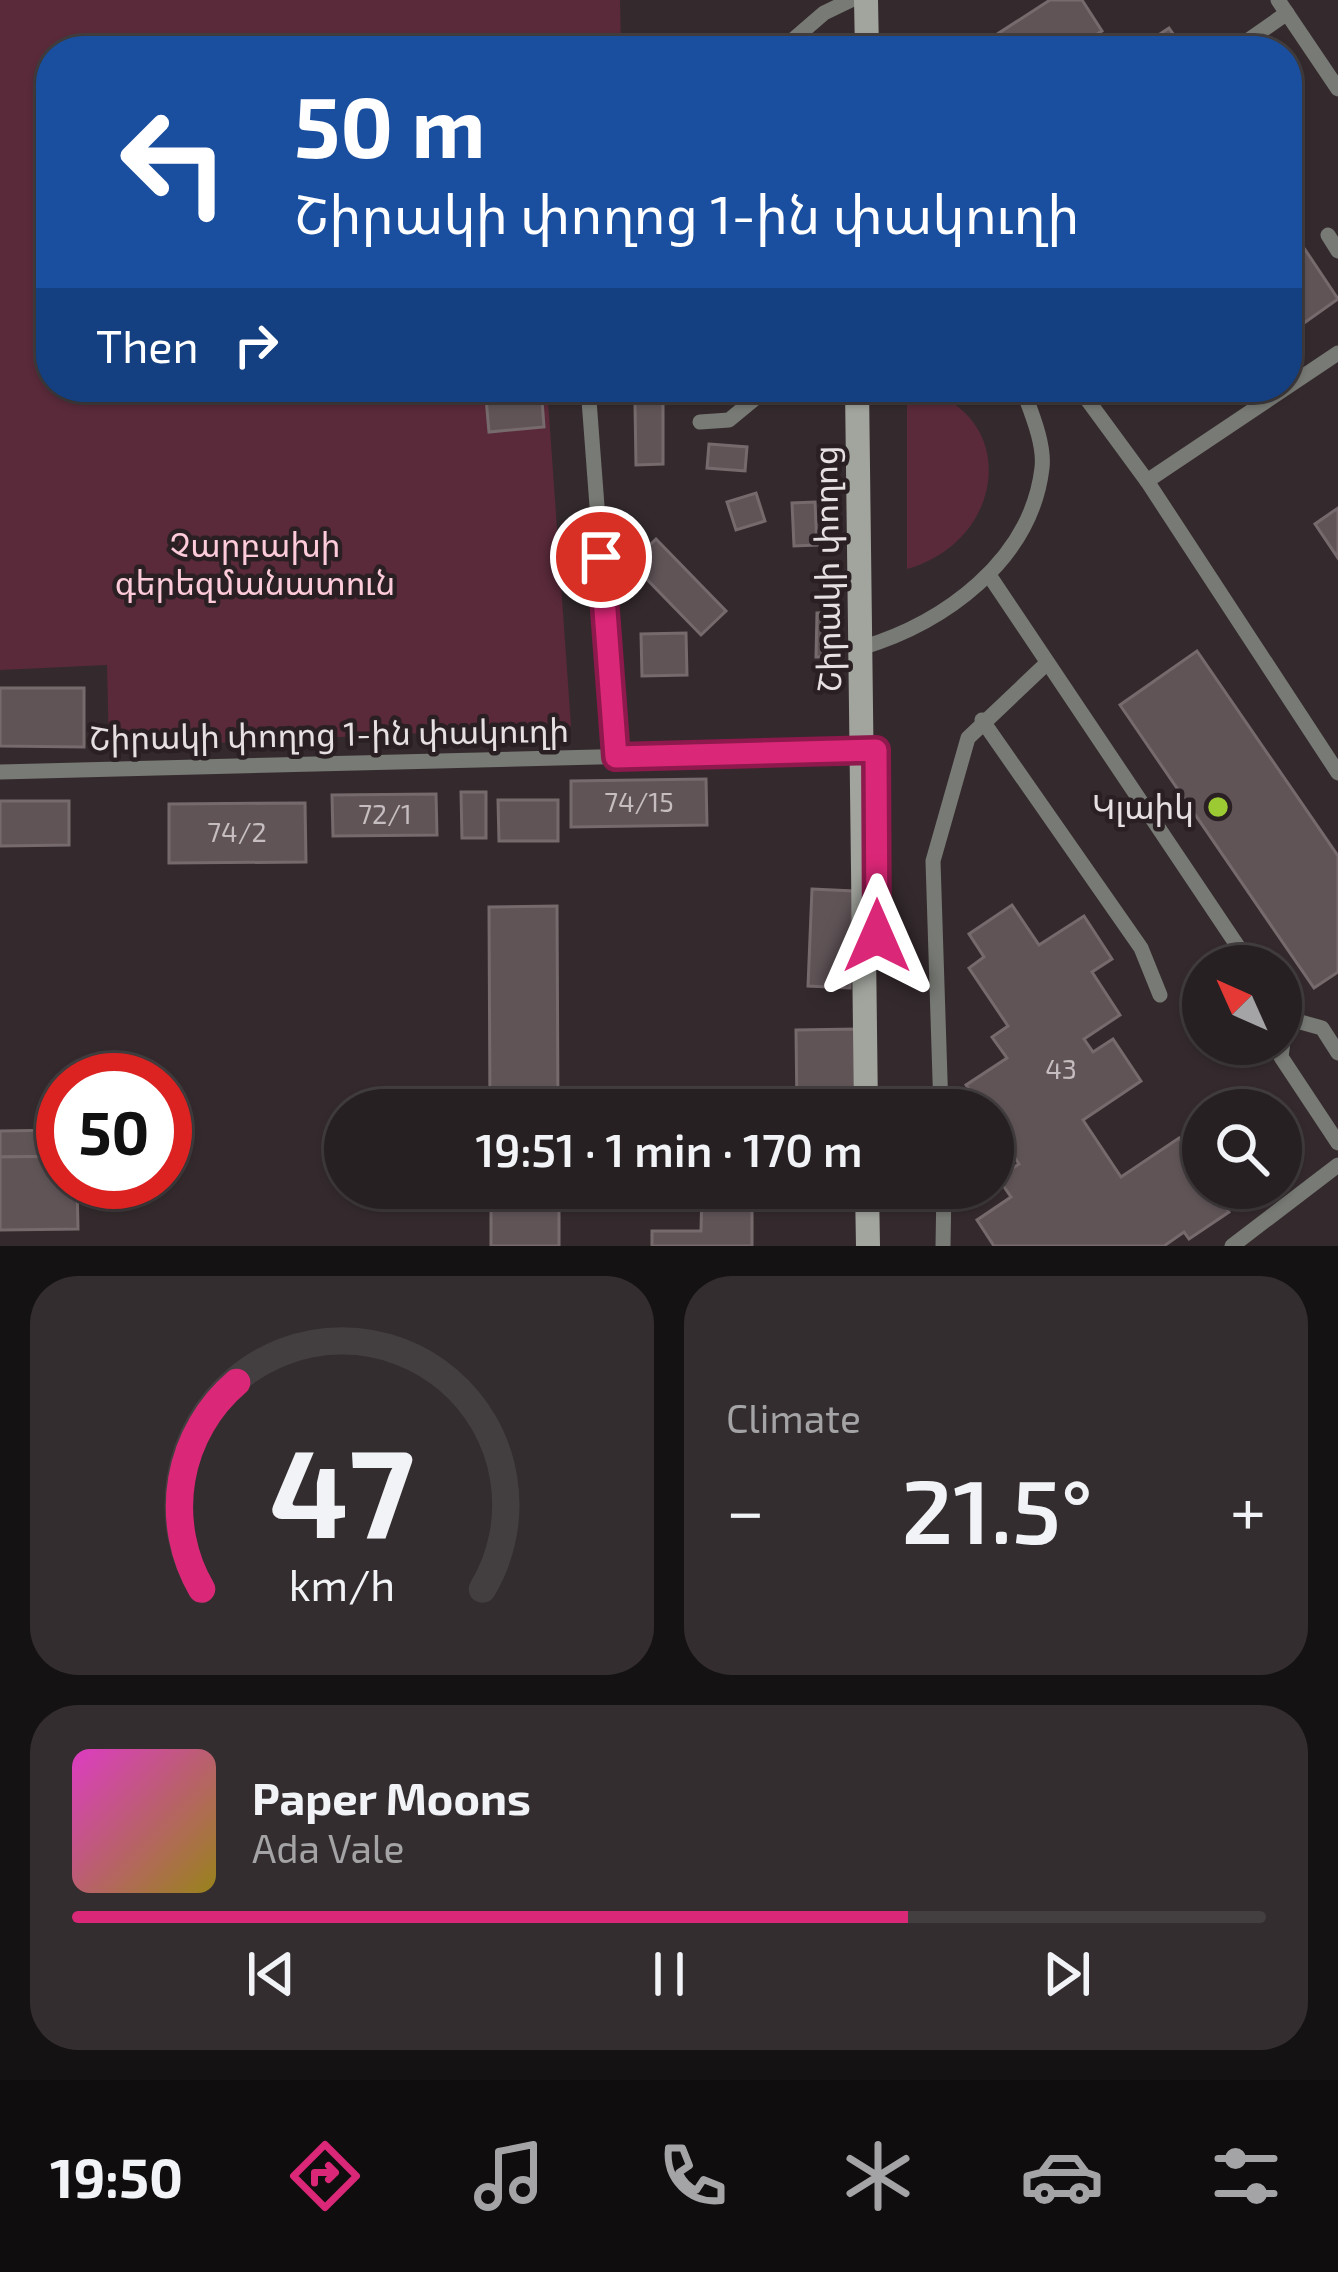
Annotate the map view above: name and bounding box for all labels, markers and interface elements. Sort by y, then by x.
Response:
text: 50 m [294,74,486,175]
icon: left [96,84,252,240]
text: Շիրակի փողոց 1-ին փակուղի [294,180,1079,245]
icon: right [223,312,289,378]
text: Then [96,318,199,372]
street label: Շիրակի փողոց [804,445,849,693]
pin [550,506,652,608]
park label: Չարբախի գերեզմանատուն [115,524,395,603]
icon: arrive [568,524,634,590]
street label: Շիրակի փողոց 1-ին փակուղի [89,709,569,758]
house number: 74/15 [604,785,674,817]
place label: Կլաիկ [1092,786,1194,827]
marker: Կլաիկ [1205,794,1231,820]
house number: 72/1 [358,797,412,829]
house number: 74/2 [207,815,267,847]
position arrow [814,873,940,999]
north arrow [1182,945,1302,1065]
map controls [1182,945,1302,1209]
house number: 43 [1045,1052,1077,1084]
speed limit sign: 50 [36,1053,192,1209]
button: search [1182,1089,1302,1209]
text: 19:51 · 1 min · 170 m [475,1122,863,1176]
text: Climate [726,1394,861,1441]
text: 47 [269,1413,415,1563]
text: 21.5° [901,1454,1093,1562]
text: − [726,1469,765,1548]
text: + [1230,1469,1266,1548]
text: km/h [289,1557,395,1609]
text: Paper Moons [252,1770,531,1824]
text: Ada Vale [252,1824,404,1871]
icon: previous [238,1941,304,2007]
icon: pause [636,1941,702,2007]
icon: next [1034,1941,1100,2007]
icon: directions [283,2134,367,2218]
icon: music [467,2134,551,2218]
icon: phone [651,2134,735,2218]
icon: climate [836,2134,920,2218]
icon: car [1020,2134,1104,2218]
icon: filters [1204,2134,1288,2218]
text: 19:50 [50,2144,183,2209]

